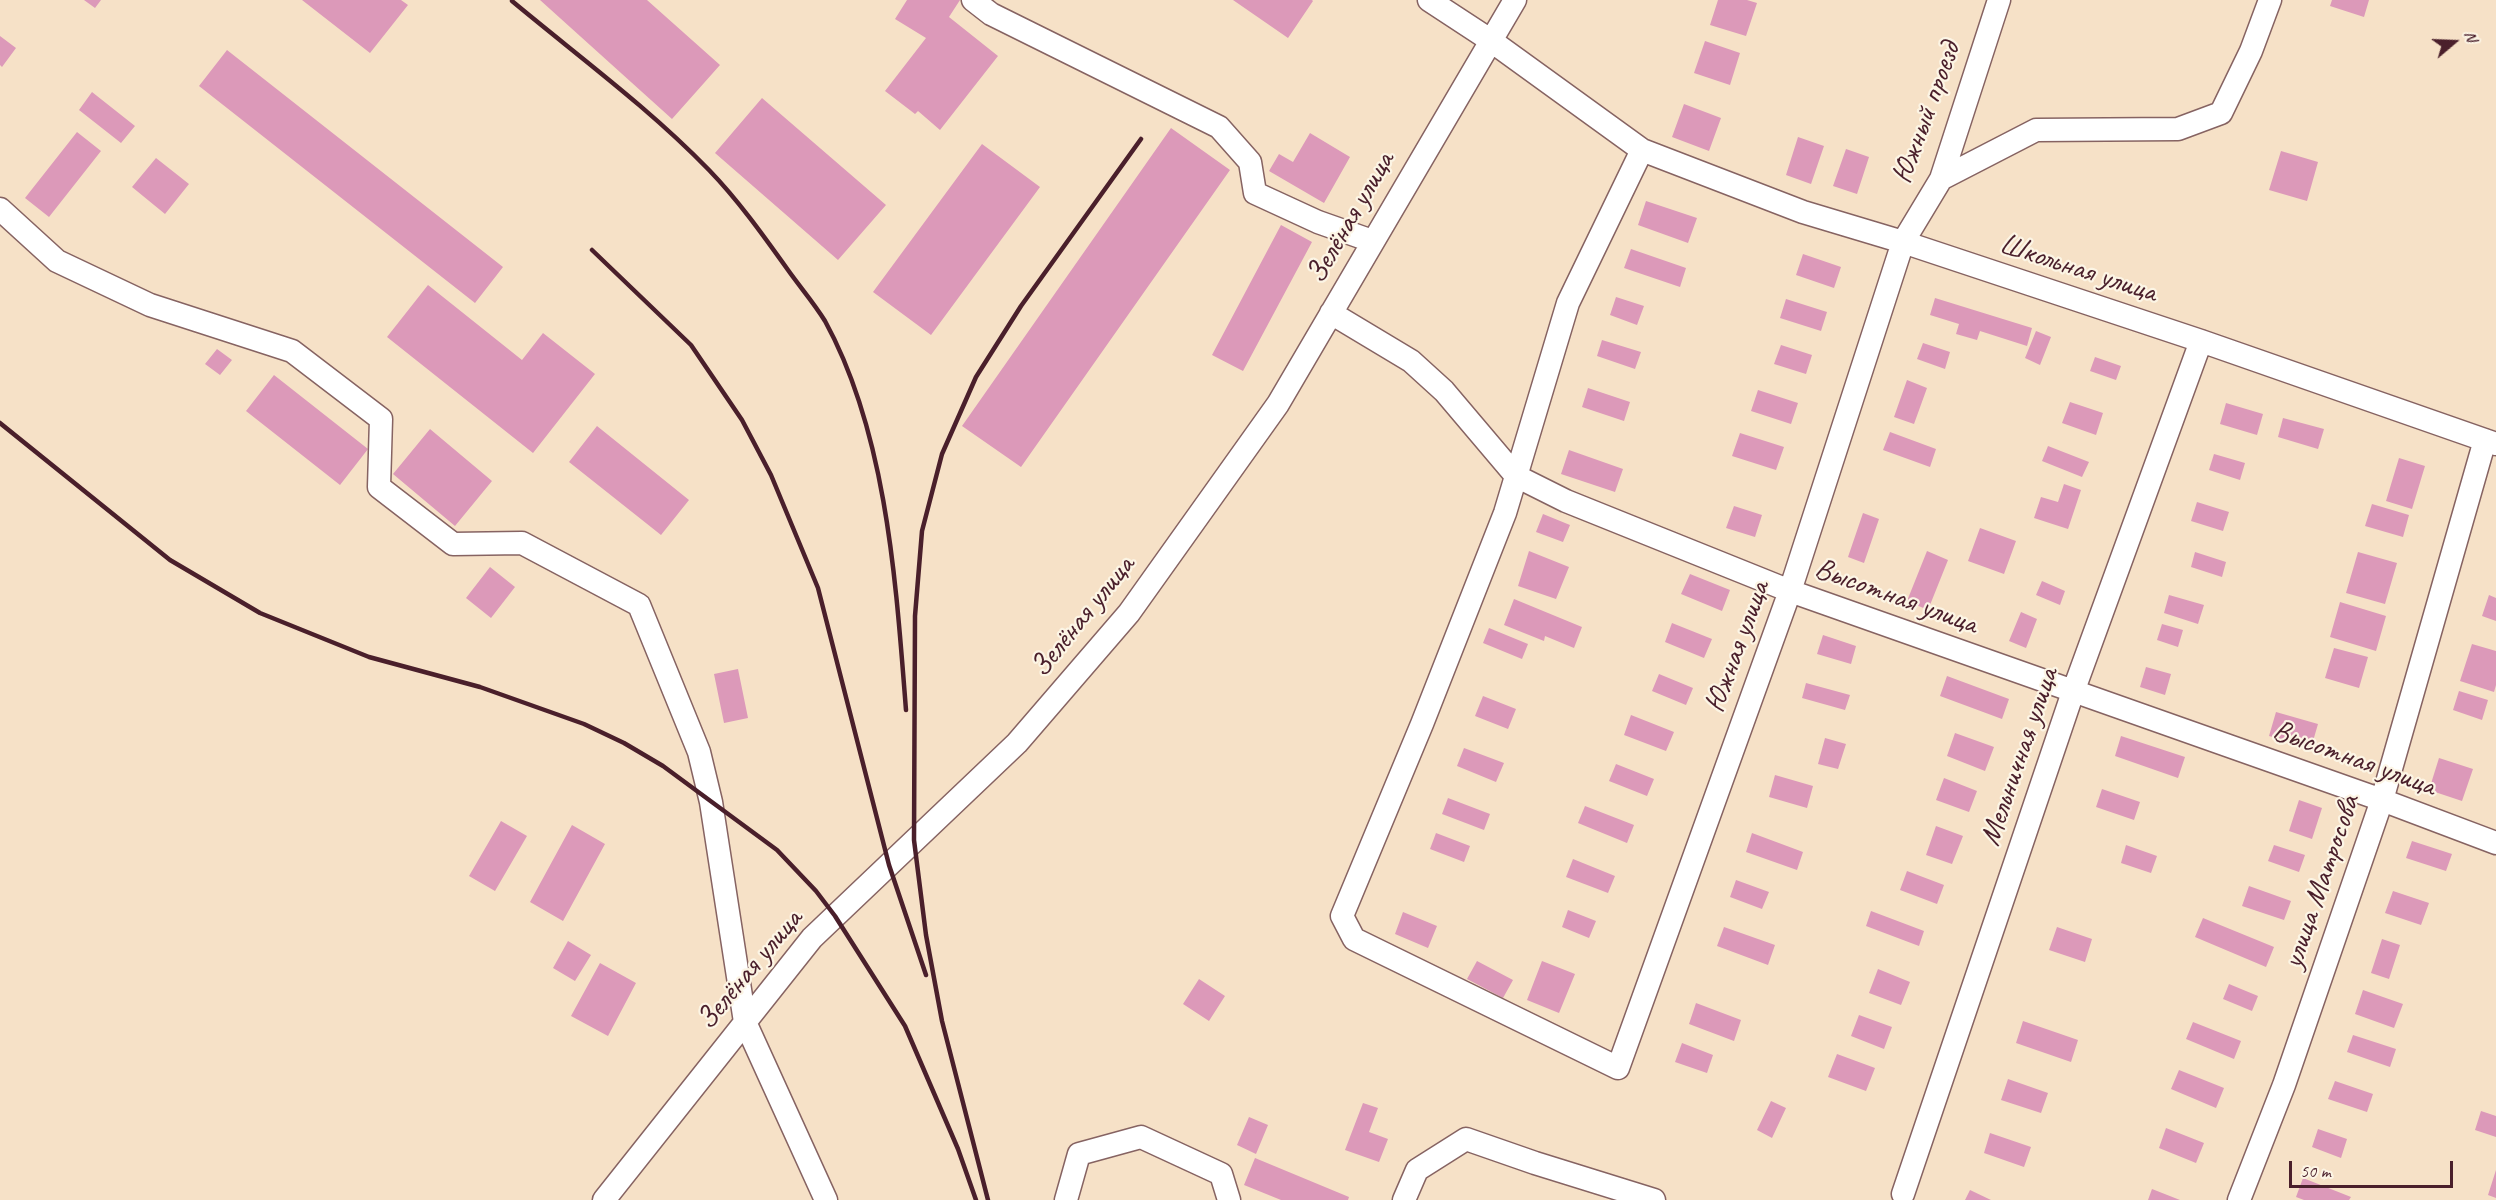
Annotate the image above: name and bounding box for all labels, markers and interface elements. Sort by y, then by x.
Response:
north arrow [2424,12,2484,72]
text: N [2460,28,2482,44]
street label: Южный проезд [1885,37,1969,189]
street label: Зелёная улица [1299,146,1403,290]
street label: Школьная улица [1995,227,2161,311]
street label: Зелёная улица [1023,549,1143,685]
street label: Высотная улица [1810,551,1982,643]
street label: Южная улица [1698,576,1778,718]
street label: Мельничная улица [1973,663,2067,851]
street label: Высотная улица [2268,713,2440,805]
street label: улица Матросова [2276,791,2368,973]
street label: Зелёная улица [689,903,811,1037]
scale bar [2292,1149,2456,1187]
text: 50 m [2300,1160,2331,1182]

